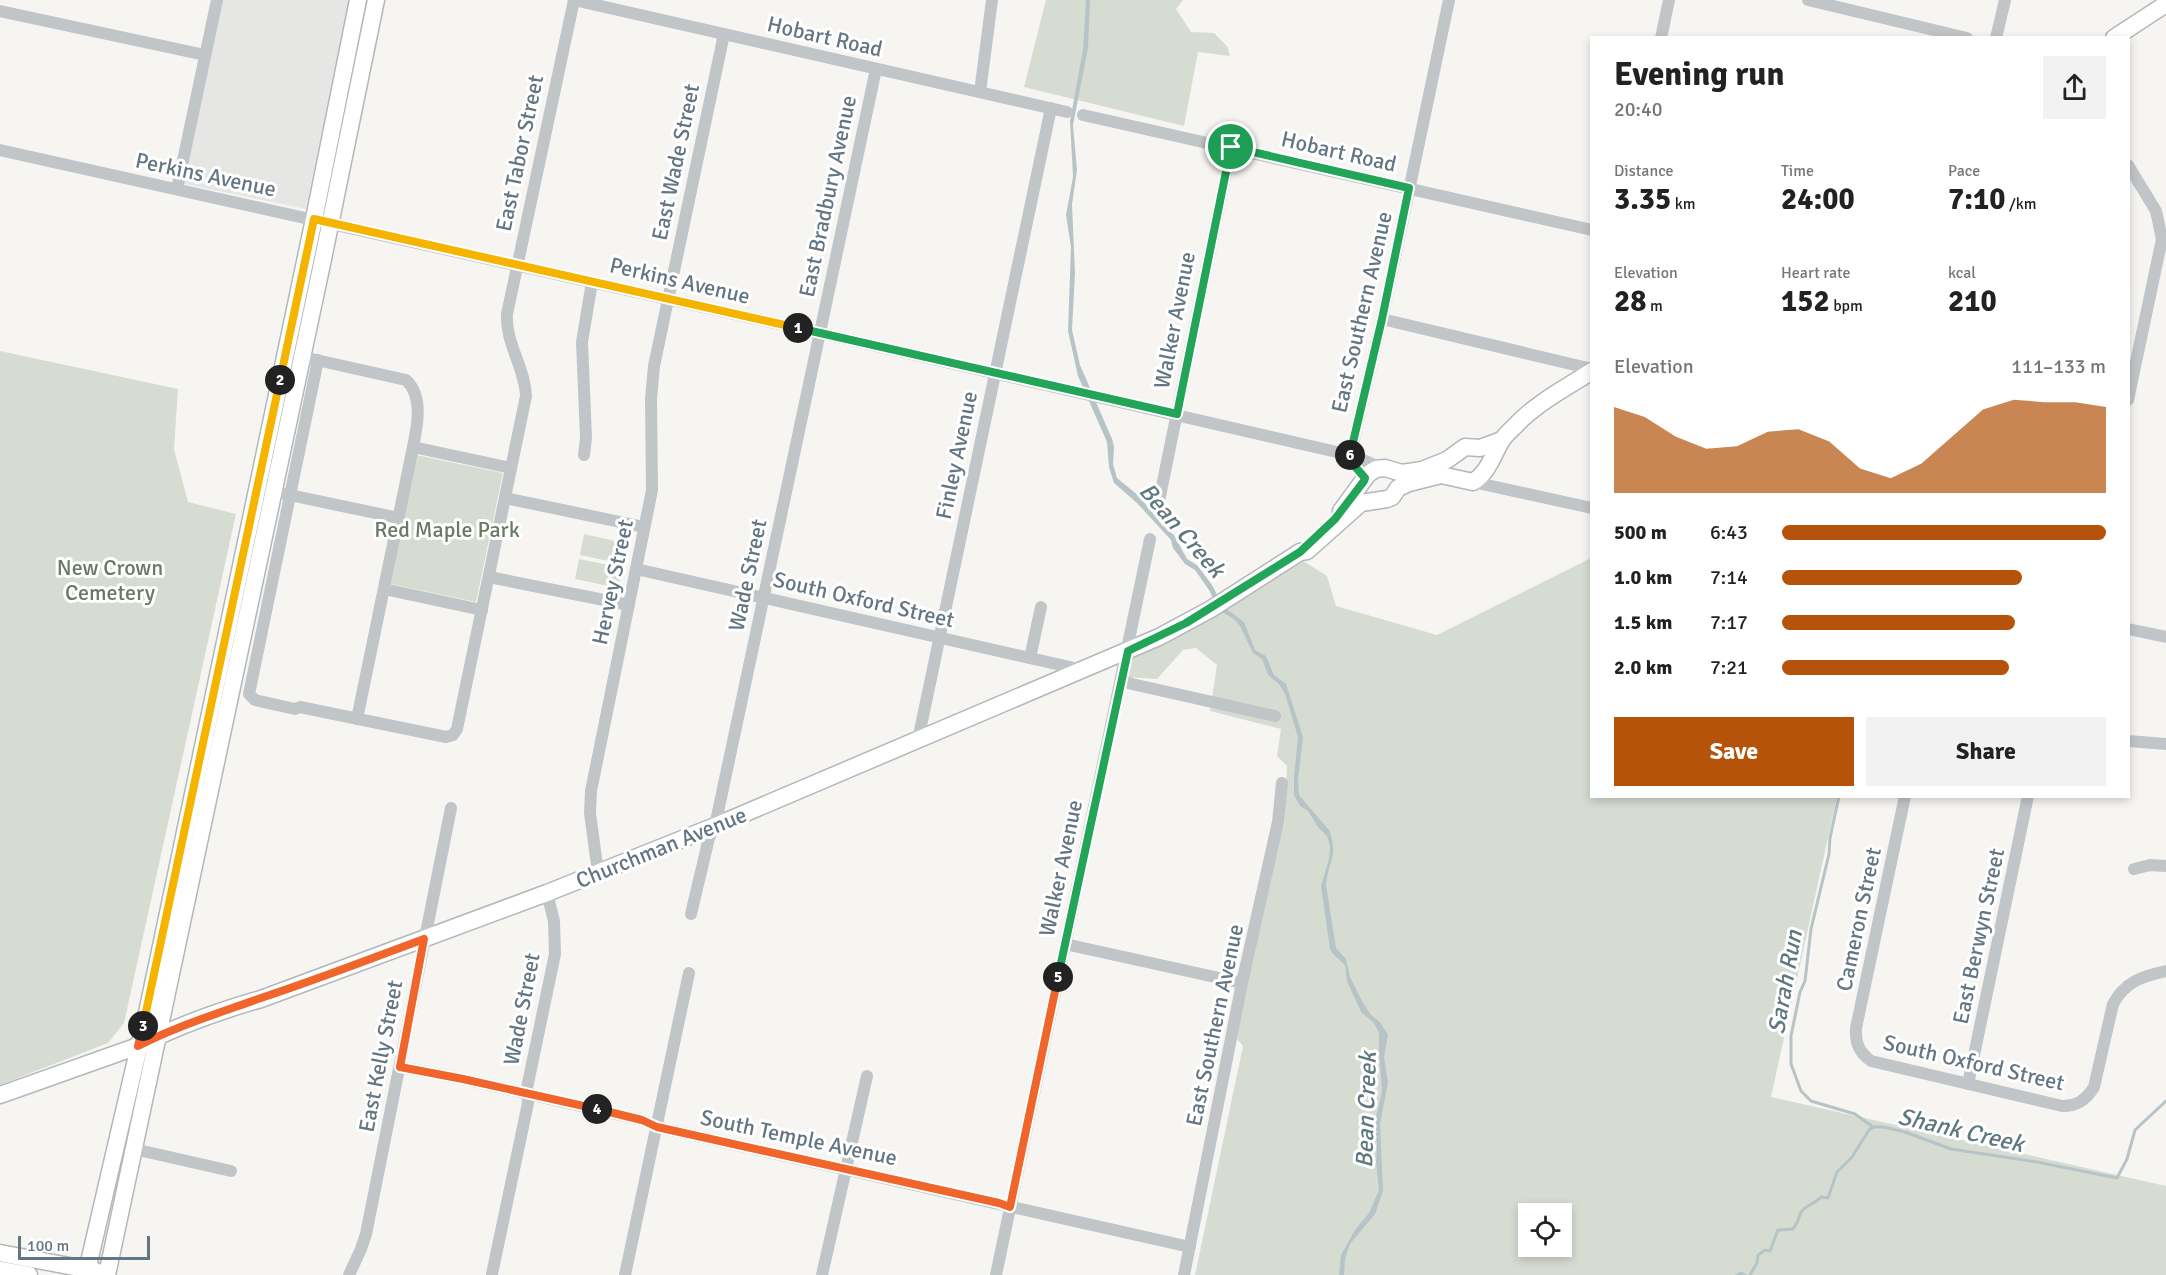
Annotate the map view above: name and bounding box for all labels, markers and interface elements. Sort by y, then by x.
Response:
street label: Hobart Road [765,10,885,63]
text: Evening run [1614,54,1784,95]
button: share [2043,56,2106,119]
street label: East Tabor Street [490,72,549,234]
street label: East Wade Street [646,81,705,243]
street label: East Bradbury Avenue [793,93,862,299]
text: 20:40 [1614,97,1663,122]
pin [1205,121,1256,172]
street label: Hobart Road [1279,125,1399,178]
icon: arrive [1214,130,1247,163]
street label: Perkins Avenue [133,146,279,203]
text: Distance [1614,161,1674,181]
text: Time [1781,161,1814,181]
text: Pace [1948,161,1980,181]
text: 3.35 [1614,181,1671,218]
text: 24:00 [1781,181,1855,218]
text: 7:10 [1948,181,2005,218]
text: km [1671,194,1696,214]
text: /km [2005,194,2037,214]
street label: East Southern Avenue [1325,209,1398,415]
street label: Walker Avenue [1148,249,1201,391]
street label: Perkins Avenue [607,251,753,310]
text: Elevation [1614,263,1678,283]
text: Heart rate [1781,263,1850,283]
text: kcal [1948,263,1976,283]
text: 28 [1614,283,1646,320]
text: 152 [1781,283,1830,320]
text: 210 [1948,283,1997,320]
text: m [1646,296,1663,316]
text: bpm [1830,296,1863,316]
pin: 1 [783,313,813,343]
text: 1 [794,318,802,338]
text: Elevation [1614,354,1694,379]
text: 111–133 m [2011,354,2106,379]
pin: 2 [265,365,295,395]
text: 2 [276,370,284,390]
street label: Finley Avenue [930,389,983,522]
pin: 6 [1335,440,1365,470]
text: 6 [1346,445,1354,465]
water label: Bean Creek [1133,476,1233,585]
park label: Red Maple Park [374,516,520,543]
street label: Wade Street [722,516,773,634]
street label: Hervey Street [586,517,639,647]
text: 500 m [1614,520,1667,545]
text: 6:43 [1710,520,1748,545]
park label: New Crown Cemetery [57,554,163,606]
text: 1.0 km [1614,565,1672,590]
text: 7:14 [1710,565,1748,590]
street label: South Oxford Street [771,566,957,634]
text: 1.5 km [1614,610,1672,635]
text: 7:17 [1710,610,1748,635]
text: 2.0 km [1614,655,1672,680]
text: 7:21 [1710,655,1748,680]
button: Save [1614,717,1854,786]
button: Share [1866,717,2106,786]
street label: Walker Avenue [1033,797,1088,939]
street label: Churchman Avenue [572,801,750,894]
street label: Cameron Street [1830,845,1887,993]
street label: East Berwyn Street [1947,846,2010,1026]
street label: East Southern Avenue [1180,922,1249,1129]
water label: Sarah Run [1761,927,1809,1036]
street label: Wade Street [497,950,546,1068]
pin: 5 [1043,962,1073,992]
text: 5 [1054,967,1062,987]
street label: East Kelly Street [353,978,409,1134]
pin: 3 [128,1011,158,1041]
text: 3 [139,1016,147,1036]
street label: South Oxford Street [1881,1029,2067,1097]
water label: Bean Creek [1349,1050,1383,1169]
pin: 4 [582,1094,612,1124]
text: 4 [593,1099,601,1119]
water label: Shank Creek [1895,1101,2029,1159]
street label: South Temple Avenue [698,1103,900,1172]
map controls [1518,1203,1572,1257]
button: locate [1518,1203,1572,1257]
scale bar [18,1233,150,1260]
text: 100 m [27,1236,69,1256]

